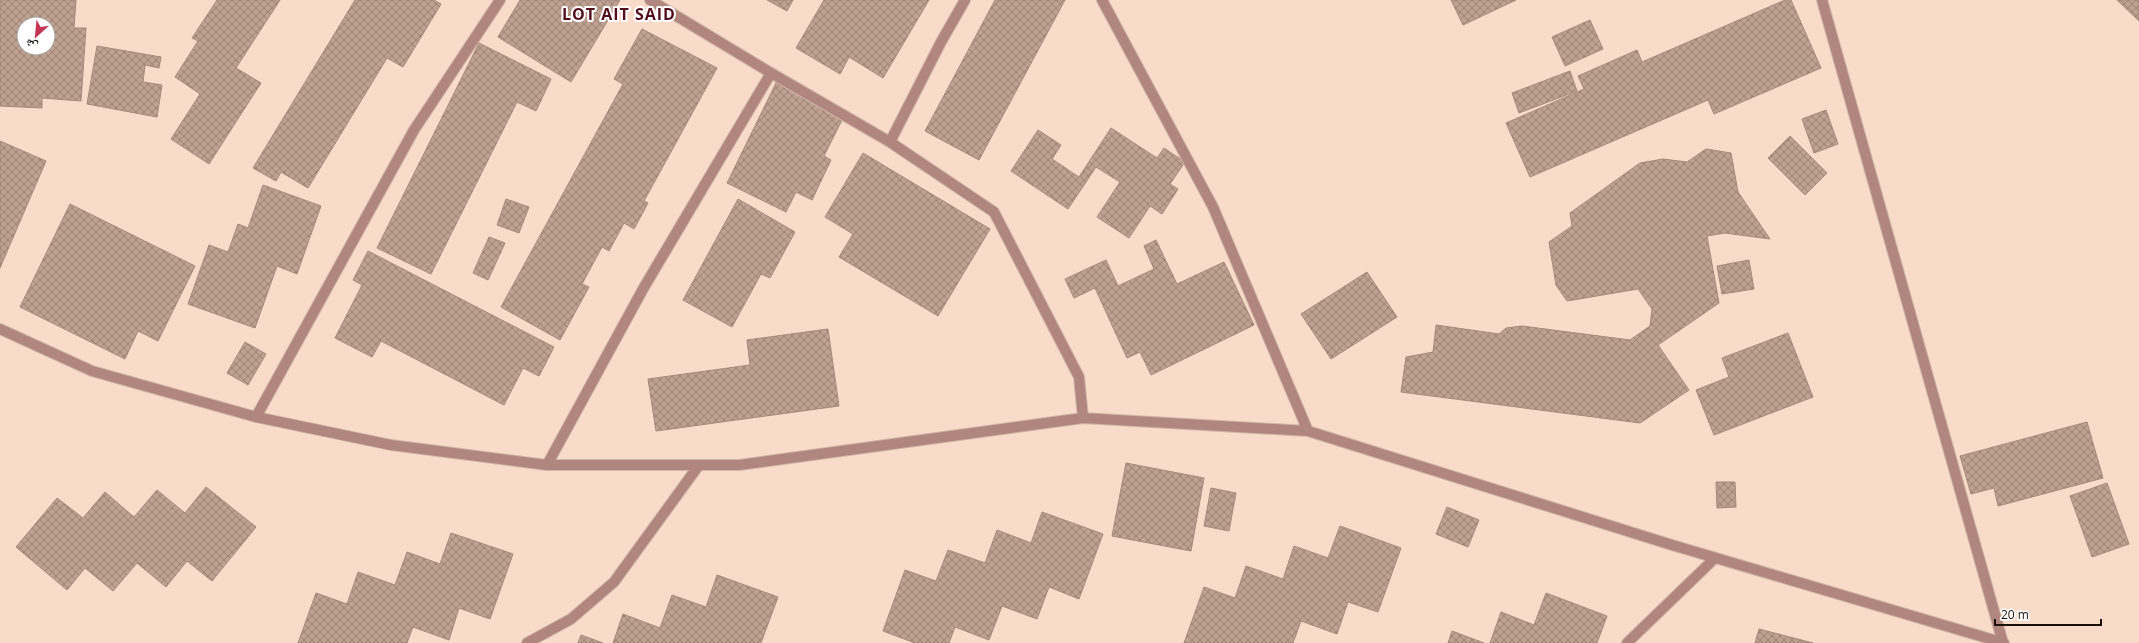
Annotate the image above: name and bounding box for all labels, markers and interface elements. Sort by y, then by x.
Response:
district label: LOT AIT SAID [562,3,676,25]
north arrow [16,16,56,56]
text: ش [22,35,40,55]
scale bar [1995,601,2101,627]
text: 20 m [2001,606,2029,623]

